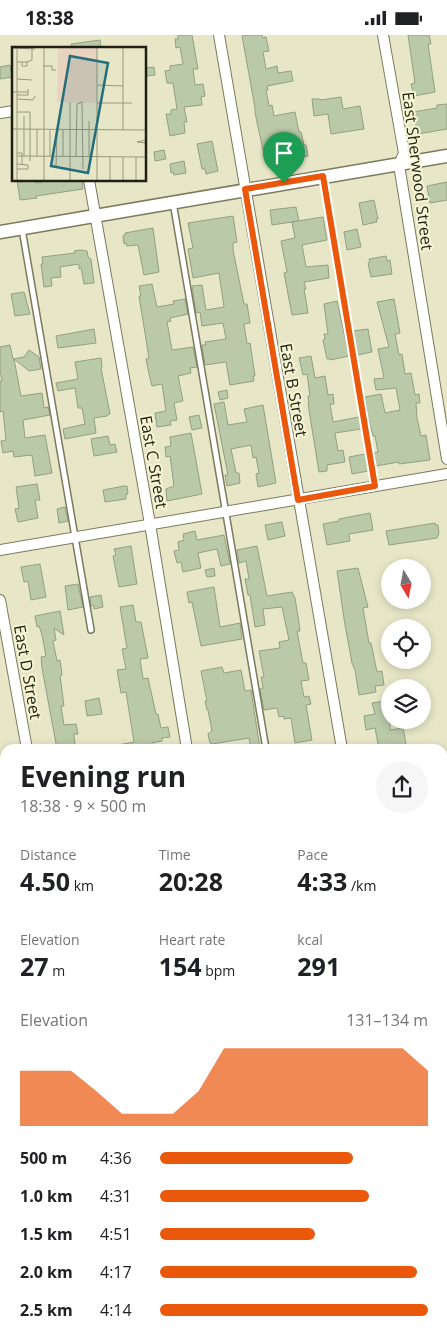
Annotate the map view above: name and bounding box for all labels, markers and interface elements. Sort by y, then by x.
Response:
text: 18:38 [25,5,74,31]
inset map [12,47,146,181]
street label: East Sherwood Street [397,90,439,252]
pin [263,132,305,183]
icon: arrive [270,139,298,167]
street label: East B Street [275,342,313,439]
street label: East C Street [135,414,173,511]
north arrow [381,559,431,609]
map controls [381,559,431,729]
button: locate [381,619,431,669]
street label: East D Street [9,623,47,721]
button: layers [381,679,431,729]
text: Evening run [20,757,186,795]
button: share [376,761,428,813]
text: 18:38 · 9 × 500 m [20,795,146,817]
text: Distance [20,845,76,864]
text: Time [159,845,191,864]
text: Pace [297,845,328,864]
text: 4.50 [20,864,70,898]
text: 20:28 [159,864,223,898]
text: 4:33 [297,864,347,898]
text: km [70,876,94,895]
text: /km [347,876,376,895]
text: Elevation [20,930,79,949]
text: Heart rate [159,930,225,949]
text: kcal [297,930,323,949]
text: 27 [20,949,49,983]
text: 154 [159,949,202,983]
text: 291 [297,949,340,983]
text: m [49,961,65,980]
text: bpm [202,961,235,980]
text: Elevation [20,1009,88,1031]
text: 131–134 m [346,1009,428,1031]
text: 500 m [20,1147,67,1169]
text: 4:36 [100,1147,132,1169]
text: 1.0 km [20,1185,73,1207]
text: 4:31 [100,1185,132,1207]
text: 1.5 km [20,1223,73,1245]
text: 4:51 [100,1223,132,1245]
text: 2.0 km [20,1261,73,1283]
text: 4:17 [100,1261,132,1283]
text: 2.5 km [20,1299,73,1321]
text: 4:14 [100,1299,132,1321]

